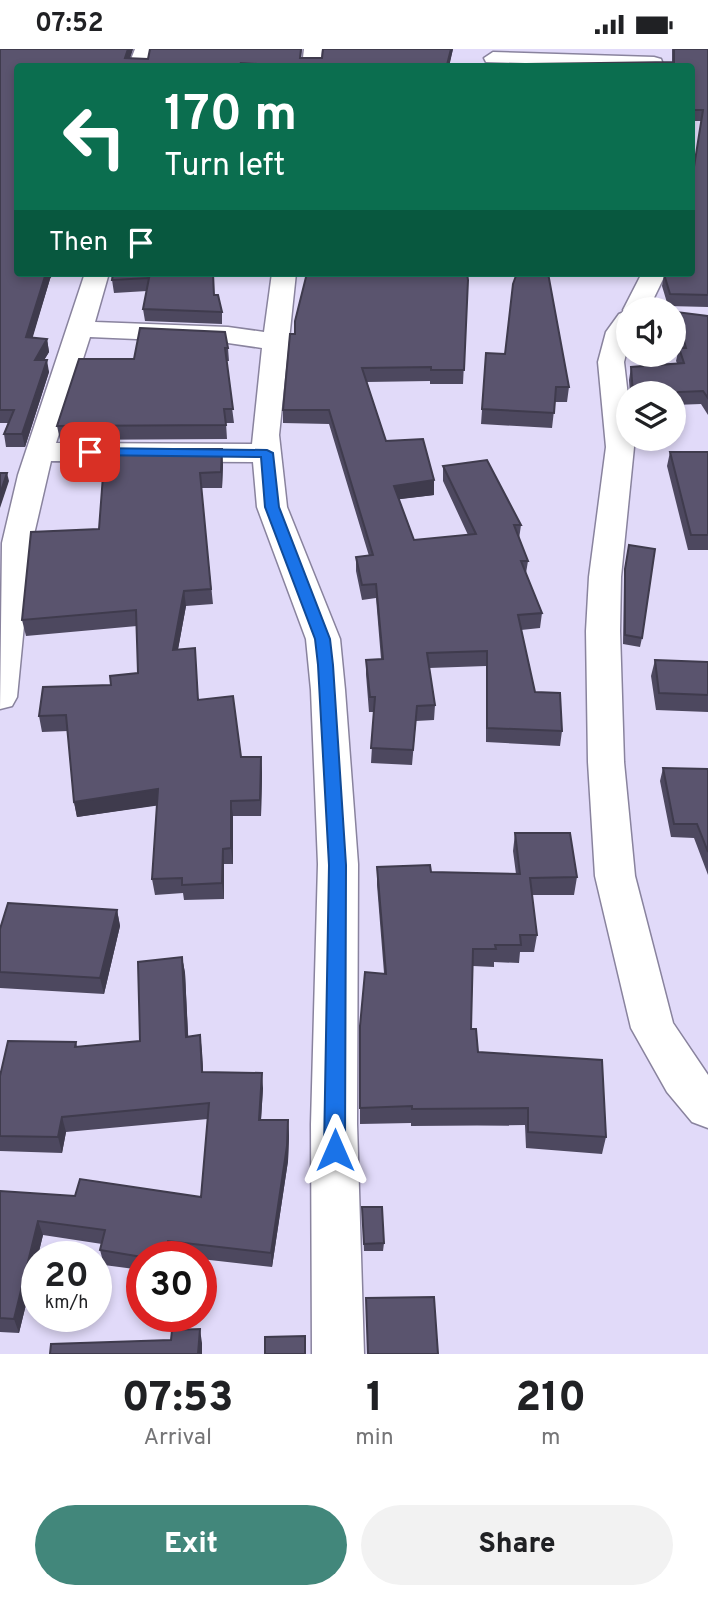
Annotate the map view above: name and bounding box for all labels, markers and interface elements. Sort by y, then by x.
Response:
text: 07:52 [35,8,104,41]
text: 170 m [164,86,297,148]
icon: left [49,91,140,182]
text: Turn left [164,147,285,187]
icon: arrive [122,224,160,262]
text: Then [49,227,108,260]
map controls [616,297,686,451]
button: sound [616,297,686,367]
button: layers [616,381,686,451]
pin [60,422,120,482]
icon: arrive [71,433,109,471]
position arrow [298,1113,372,1187]
speed limit sign: 30 [126,1241,217,1332]
text: 20 [44,1255,89,1299]
text: km/h [45,1292,88,1315]
text: 07:53 [122,1373,234,1426]
text: 1 [366,1373,383,1426]
text: 210 [515,1373,586,1426]
text: Arrival [143,1424,212,1453]
text: min [355,1424,394,1453]
text: m [541,1424,561,1453]
button: Exit [35,1505,347,1585]
button: Share [361,1505,673,1585]

